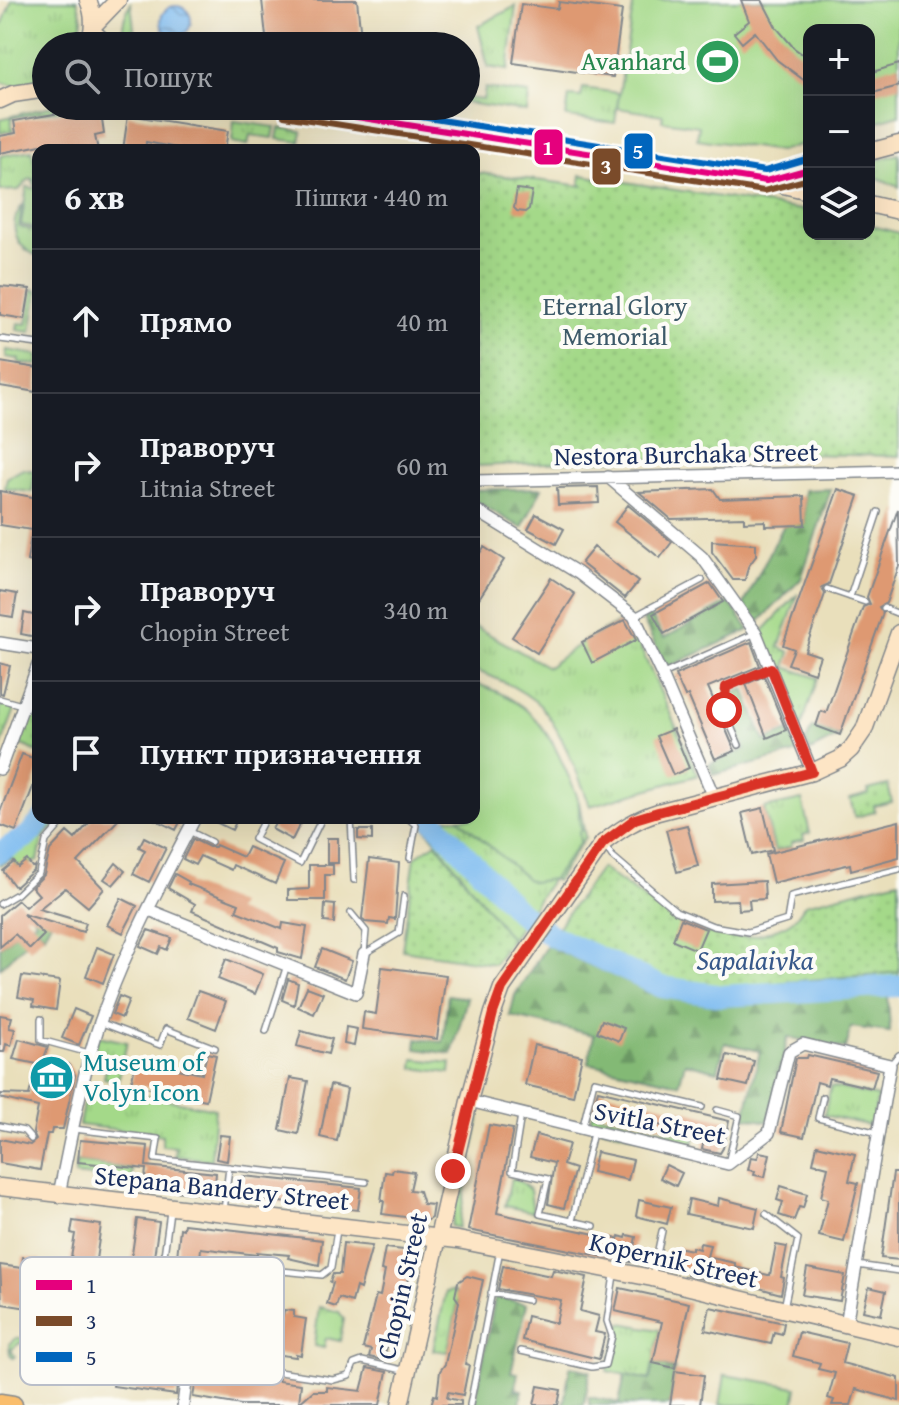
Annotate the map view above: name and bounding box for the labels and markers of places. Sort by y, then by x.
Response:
sports icon: Avanhard [693,37,741,85]
place label: Avanhard [581,41,686,80]
place label: Museum of Volyn Icon [83,1042,206,1111]
museum icon: Museum of Volyn Icon [28,1053,76,1101]

